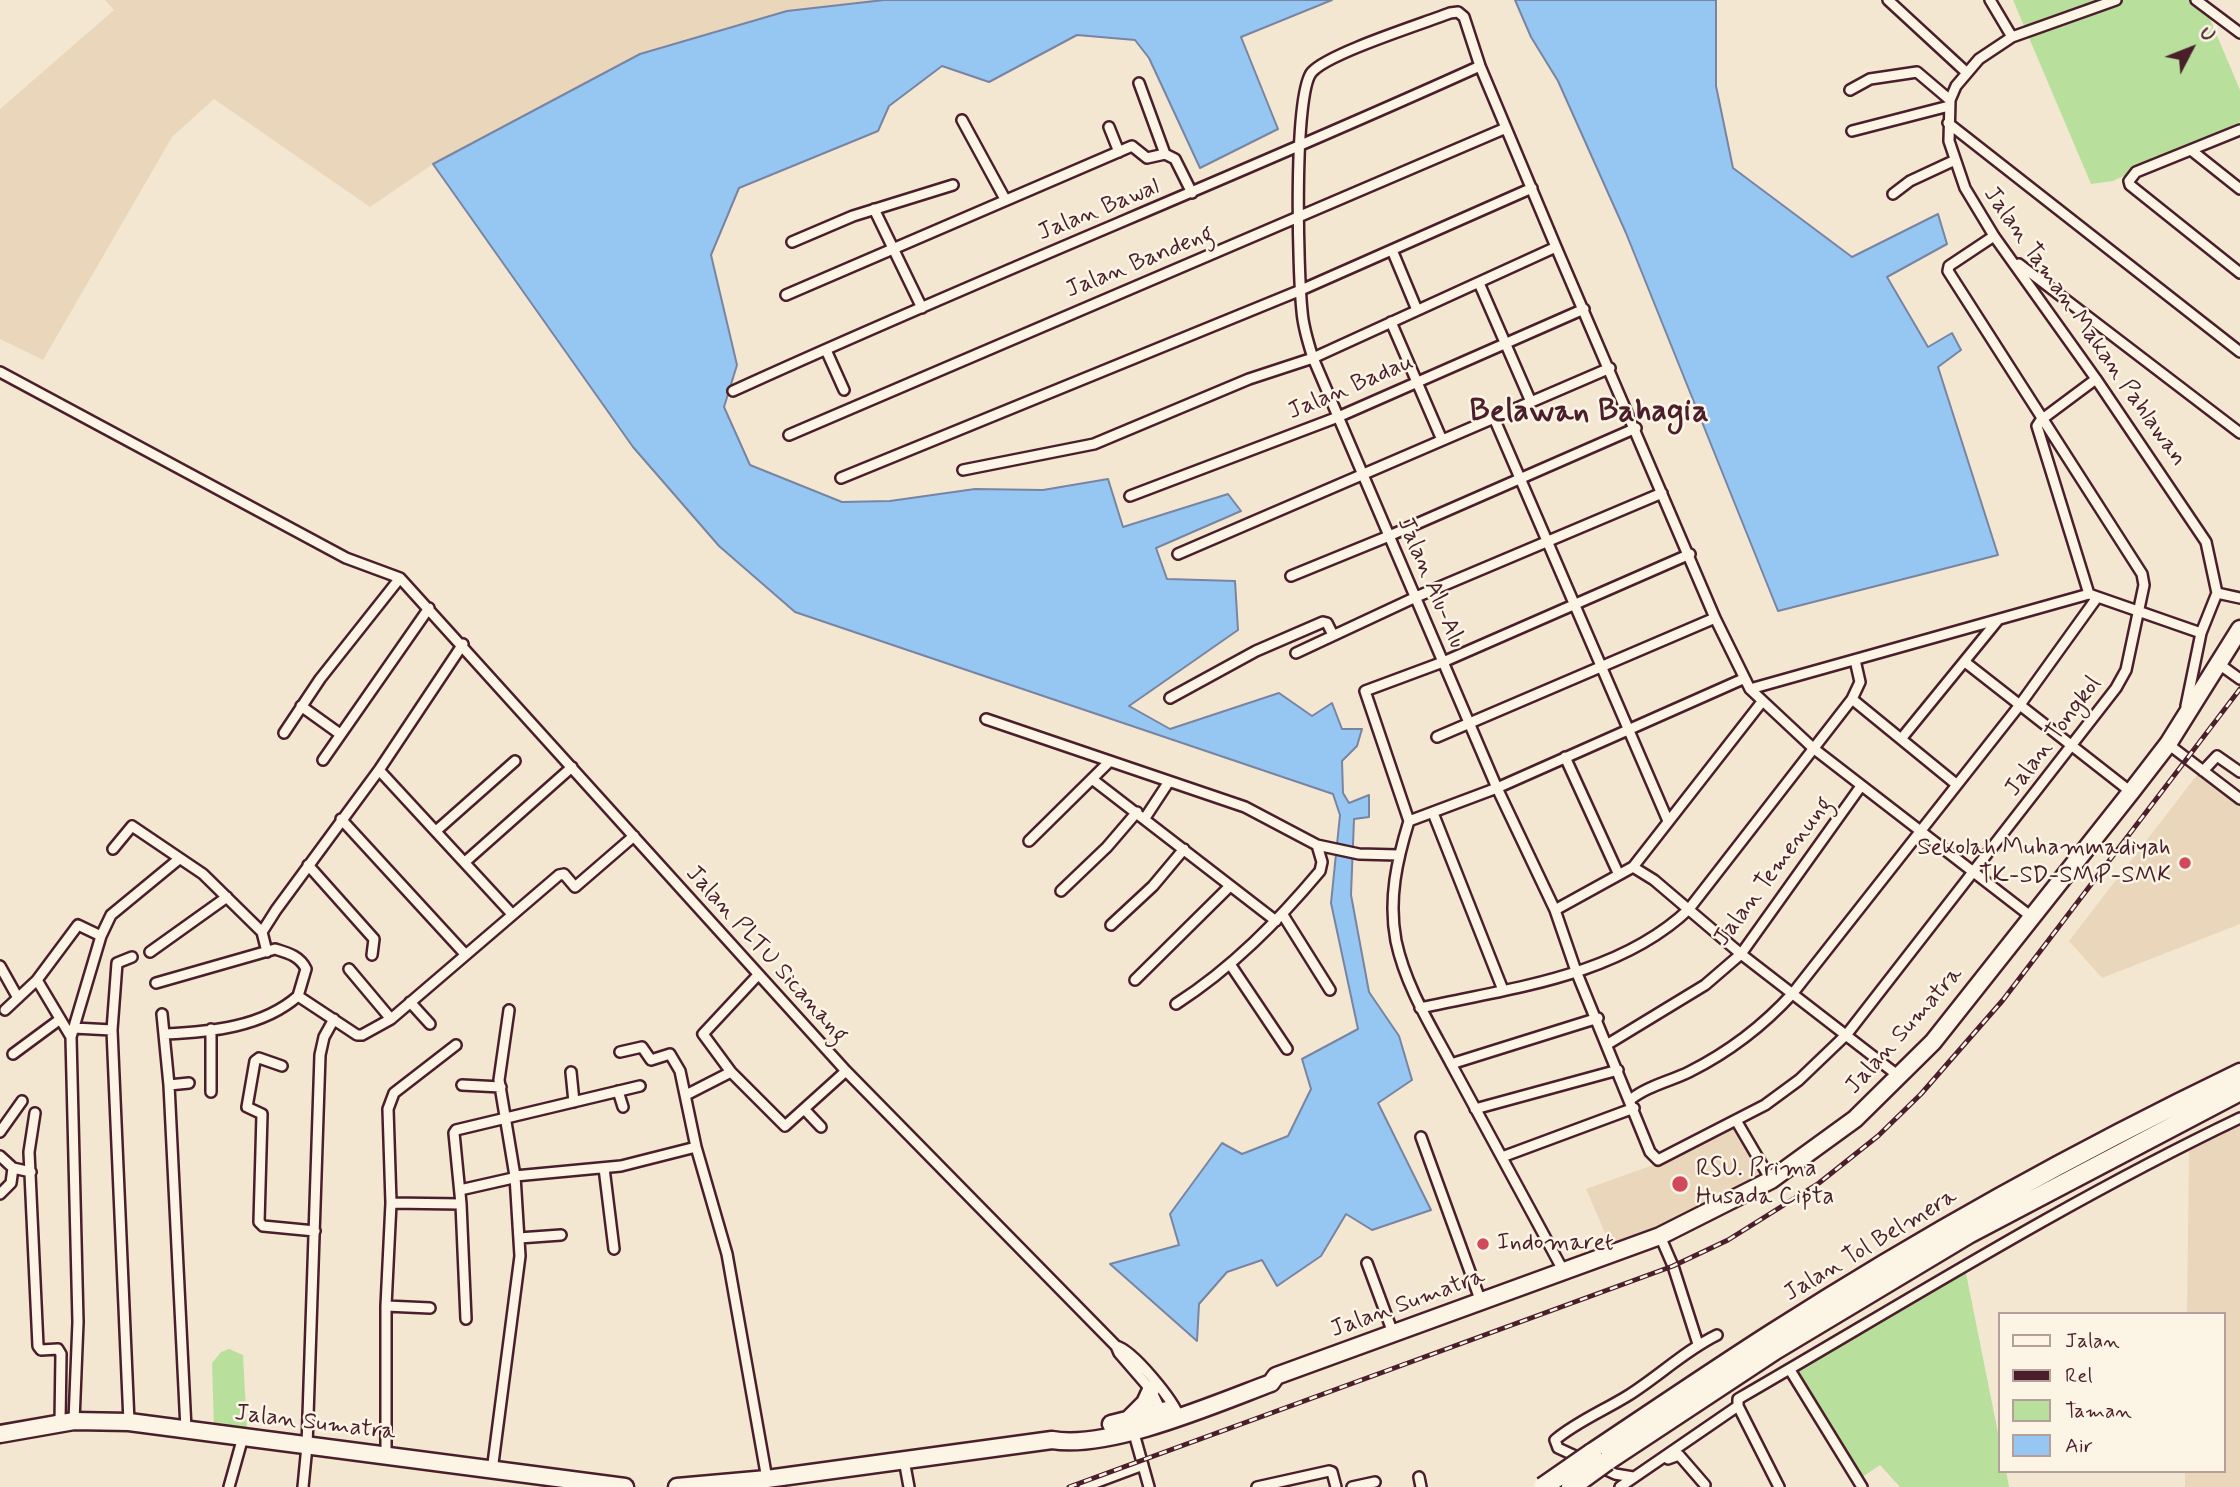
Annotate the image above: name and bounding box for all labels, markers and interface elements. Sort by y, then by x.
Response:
north arrow [2156,14,2226,84]
text: U [2194,22,2220,48]
street label: Jalan Bawal [1034,174,1164,248]
street label: Jalan Taman Makan Pahlawan [1976,182,2192,472]
street label: Jalan Bandeng [1062,220,1218,306]
street label: Jalan Badau [1284,349,1418,427]
district label: Belawan Bahagia [1469,394,1709,432]
street label: Jalan Alu-Alu [1389,513,1471,653]
street label: Jalan Tongkol [1999,671,2109,803]
street label: Jalan Temenung [1708,791,1840,953]
place label: Sekolah Muhammadiyah TK-SD-SMP-SMK [1917,835,2171,891]
marker: Sekolah Muhammadiyah TK-SD-SMP-SMK [2177,855,2193,871]
street label: Jalan PLTU Sicanang [679,860,853,1050]
street label: Jalan Sumatra [1840,961,1970,1101]
place label: RSU. Prima Husada Cipta [1696,1156,1834,1212]
marker: RSU. Prima Husada Cipta [1670,1174,1690,1194]
street label: Jalan Tol Belmera [1779,1183,1963,1309]
place label: Indomaret [1497,1230,1614,1258]
marker: Indomaret [1475,1236,1491,1252]
street label: Jalan Sumatra [1327,1263,1489,1345]
legend [1998,1312,2226,1473]
text: Jalan [2065,1327,2120,1355]
text: Rel [2065,1362,2093,1390]
text: Taman [2065,1397,2132,1425]
street label: Jalan Sumatra [233,1400,397,1448]
text: Air [2065,1432,2093,1460]

